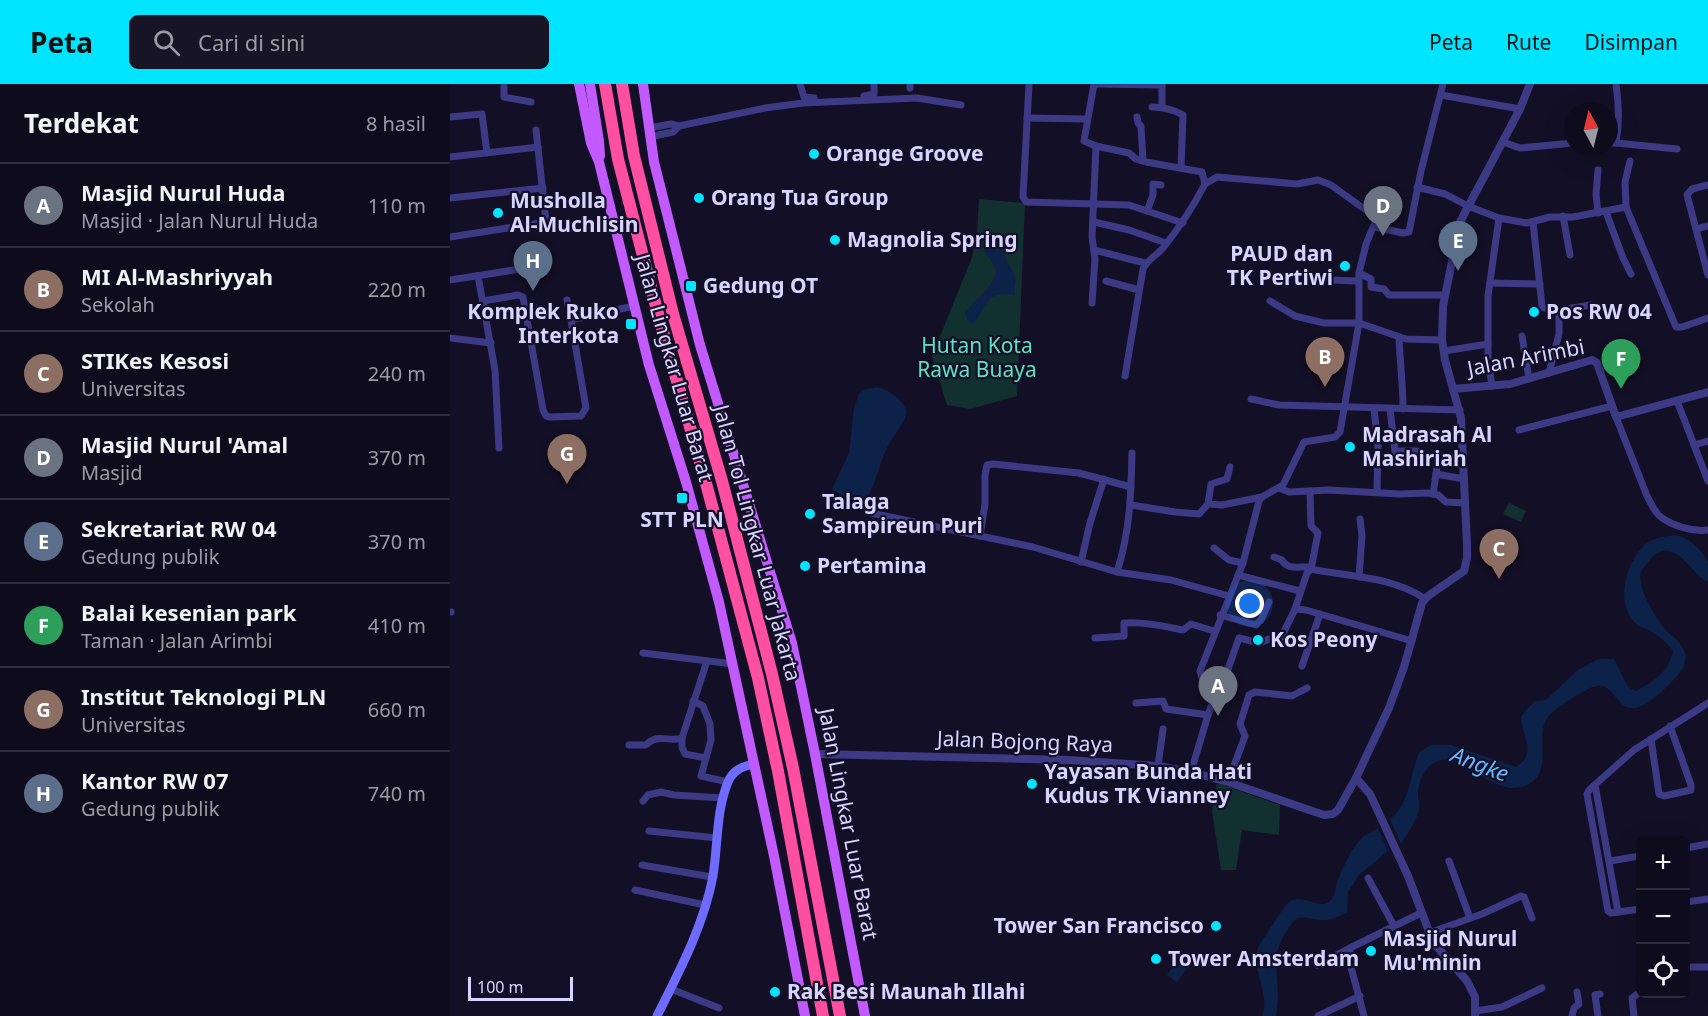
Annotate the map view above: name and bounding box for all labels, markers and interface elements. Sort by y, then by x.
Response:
search box [129,15,549,69]
text: Peta [30,23,93,61]
icon: search [150,26,183,59]
text: Cari di sini [198,27,305,57]
text: Peta [1429,28,1473,56]
text: Rute [1506,28,1551,56]
text: Disimpan [1584,28,1678,56]
north arrow [1564,102,1618,156]
text: Terdekat [24,105,139,141]
text: 8 hasil [366,110,426,137]
place label: Orange Groove [826,139,984,167]
marker: Orange Groove [807,147,821,161]
text: Masjid Nurul Huda [81,177,286,207]
place label: Orang Tua Group [711,183,889,211]
place label: Musholla Al-Muchlisin [510,186,638,238]
pin: D [1364,186,1402,236]
marker: Orang Tua Group [692,191,706,205]
text: A [37,192,50,219]
text: 110 m [368,192,426,219]
marker: Musholla Al-Muchlisin [491,206,505,220]
text: Masjid · Jalan Nurul Huda [81,207,318,234]
pin: E [1438,222,1478,271]
place label: Magnolia Spring [847,225,1017,253]
marker: Magnolia Spring [828,233,842,247]
place label: PAUD dan TK Pertiwi [1227,239,1333,291]
pin: H [514,242,553,291]
street label: Jalan Lingkar Luar Barat [628,249,721,485]
marker: PAUD dan TK Pertiwi [1338,259,1352,273]
text: MI Al-Mashriyyah [81,261,273,291]
place label: Gedung OT [703,271,818,299]
text: B [37,276,50,303]
text: 220 m [368,276,426,303]
marker: Gedung OT [684,279,698,293]
text: Sekolah [81,291,155,318]
place label: Komplek Ruko Interkota [467,297,619,349]
place label: Pos RW 04 [1546,297,1652,325]
marker: Pos RW 04 [1527,305,1541,319]
marker: Komplek Ruko Interkota [624,317,638,331]
park label: Hutan Kota Rawa Buaya [917,331,1037,383]
street label: Jalan Arimbi [1463,332,1587,382]
pin: B [1306,338,1344,387]
pin: F [1602,340,1640,389]
text: STIKes Kesosi [81,345,229,375]
text: C [37,360,50,387]
text: 240 m [368,360,426,387]
text: Universitas [81,375,186,402]
street label: Jalan Tol Lingkar Luar Jakarta [707,400,808,684]
place label: Madrasah Al Mashiriah [1362,420,1492,472]
text: Masjid Nurul 'Amal [81,429,288,459]
pin: G [548,434,586,484]
marker: Madrasah Al Mashiriah [1343,440,1357,454]
text: D [36,444,51,471]
text: 370 m [368,444,426,471]
text: Masjid [81,459,143,486]
place label: Talaga Sampireun Puri [822,487,983,539]
marker: STT PLN [675,491,689,505]
place label: STT PLN [640,505,724,533]
marker: Talaga Sampireun Puri [803,507,817,521]
text: Sekretariat RW 04 [81,513,277,543]
text: E [38,528,49,555]
text: 370 m [368,528,426,555]
pin: C [1480,530,1518,579]
text: Gedung publik [81,543,219,570]
place label: Pertamina [817,551,927,579]
marker: Pertamina [798,559,812,573]
your location [1235,589,1264,618]
text: Balai kesenian park [81,597,296,627]
text: F [38,612,49,639]
text: 410 m [368,612,426,639]
place label: Kos Peony [1270,625,1377,653]
text: Taman · Jalan Arimbi [81,627,273,654]
marker: Kos Peony [1251,633,1265,647]
pin: A [1198,666,1238,716]
text: Institut Teknologi PLN [81,681,326,711]
text: G [36,696,51,723]
text: 660 m [368,696,426,723]
street label: Jalan Lingkar Luar Barat [812,704,885,942]
text: Universitas [81,711,186,738]
street label: Jalan Bojong Raya [934,724,1114,758]
water label: Angke [1445,738,1513,788]
place label: Yayasan Bunda Hati Kudus TK Vianney [1044,757,1252,809]
text: Kantor RW 07 [81,765,229,795]
marker: Yayasan Bunda Hati Kudus TK Vianney [1025,777,1039,791]
text: H [36,780,51,807]
text: 740 m [368,780,426,807]
text: Gedung publik [81,795,219,822]
map controls [1636,836,1690,998]
button: + [1636,836,1690,890]
button: − [1636,890,1690,944]
place label: Tower San Francisco [994,911,1204,939]
marker: Tower San Francisco [1209,919,1223,933]
place label: Masjid Nurul Mu'minin [1383,924,1517,976]
place label: Tower Amsterdam [1168,944,1359,972]
marker: Masjid Nurul Mu'minin [1364,944,1378,958]
button: locate [1636,944,1690,998]
marker: Tower Amsterdam [1149,952,1163,966]
scale bar [468,974,573,1002]
text: 100 m [477,976,524,998]
place label: Rak Besi Maunah Illahi [787,977,1025,1005]
marker: Rak Besi Maunah Illahi [768,985,782,999]

